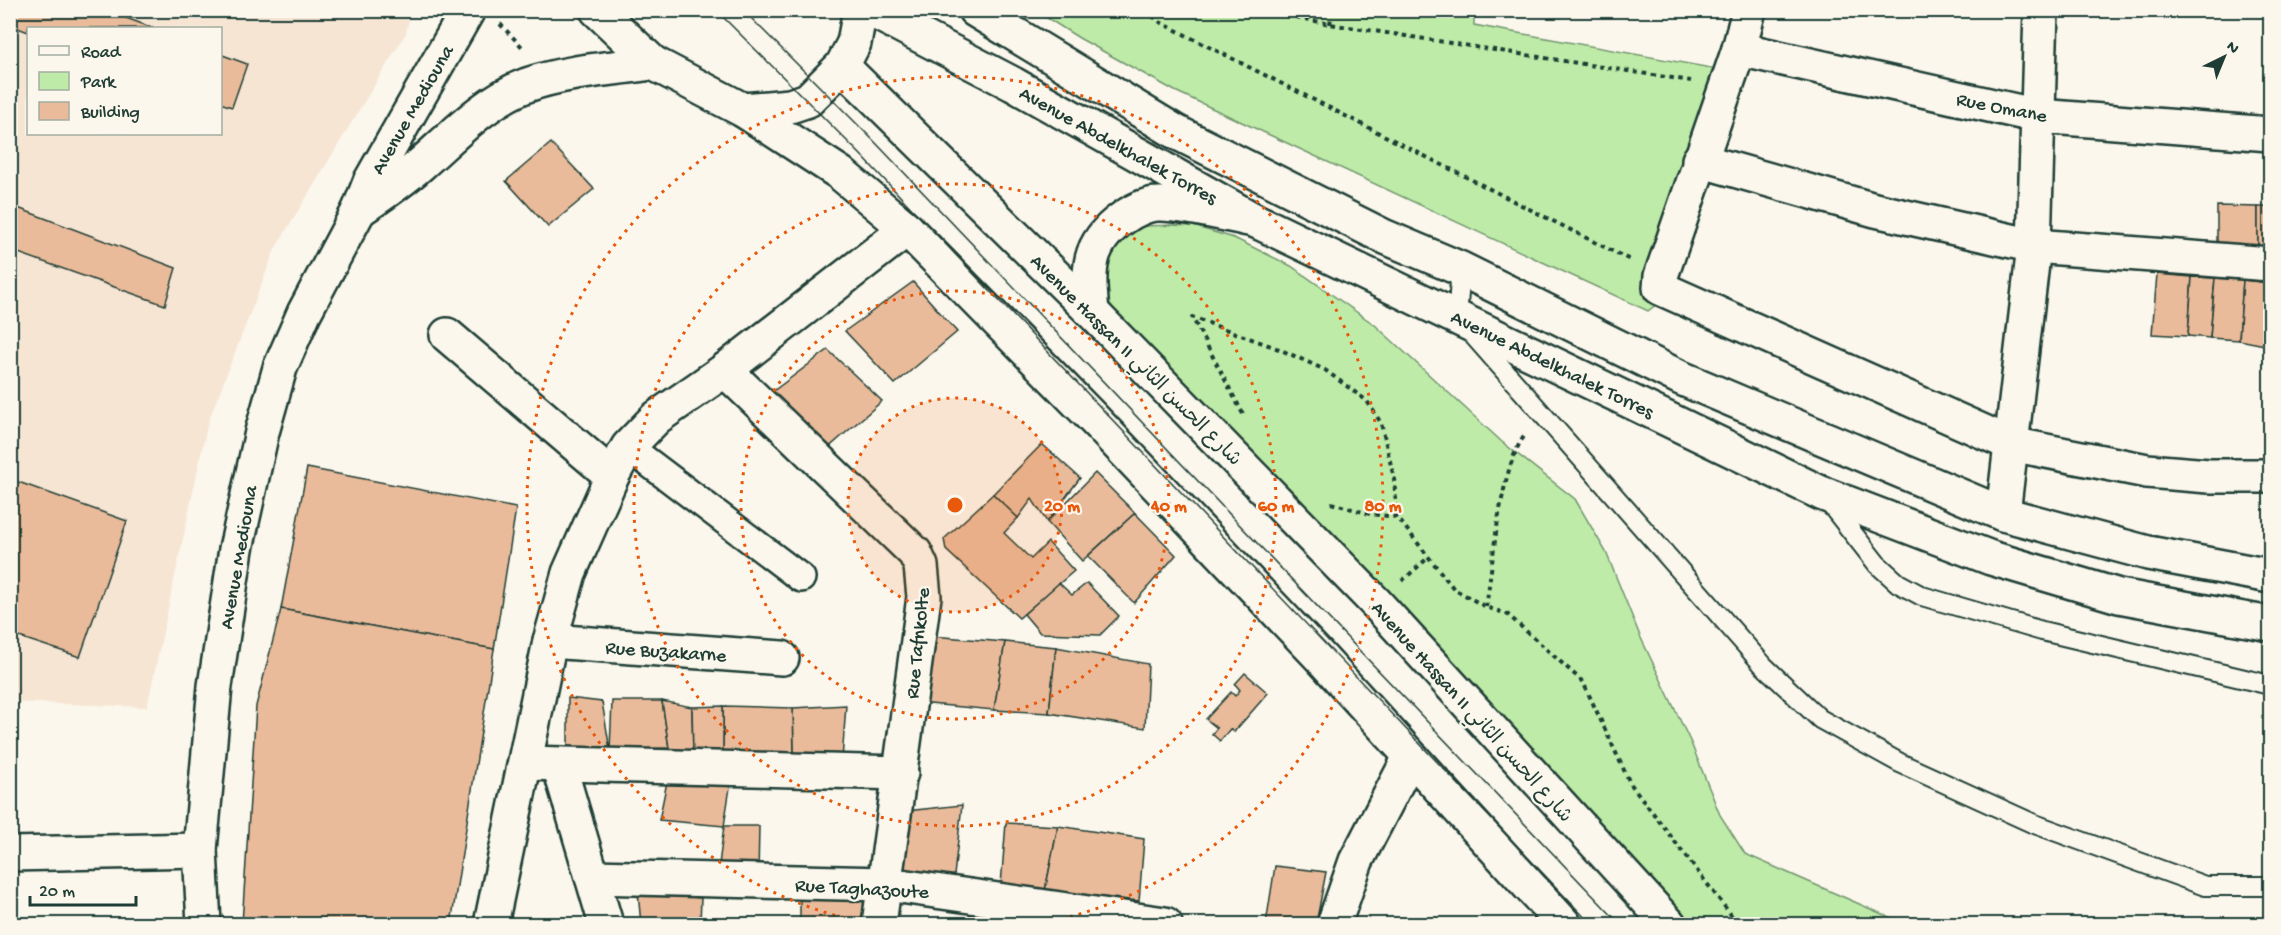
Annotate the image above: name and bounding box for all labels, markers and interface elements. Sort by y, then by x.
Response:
legend [27,27,222,135]
north arrow [2194,27,2254,87]
text: N [2222,38,2243,59]
street label: Avenue Mediouna [368,41,461,180]
text: Road [81,43,122,64]
text: Park [80,73,117,94]
street label: Avenue Abdelkhalek Torres [1014,83,1221,211]
street label: Rue Omane [1954,89,2049,130]
text: Building [80,103,140,124]
street label: Avenue Hassan II شارع الحسن الثاني [1022,250,1246,474]
street label: Avenue Abdelkhalek Torres [1446,307,1657,426]
street label: Avenue Mediouna [216,483,265,631]
centre of rings [945,495,965,515]
text: 20 m [1044,497,1080,518]
text: 40 m [1150,497,1187,518]
text: 60 m [1258,497,1294,518]
text: 80 m [1364,497,1402,518]
street label: Rue Tafnkolte [902,586,937,700]
street label: Avenue Hassan II شارع الحسن الثاني [1363,597,1577,831]
street label: Rue Buzakarne [604,638,728,669]
scale bar [30,869,136,907]
street label: Rue Taghazoute [794,876,930,906]
text: 20 m [39,882,75,903]

